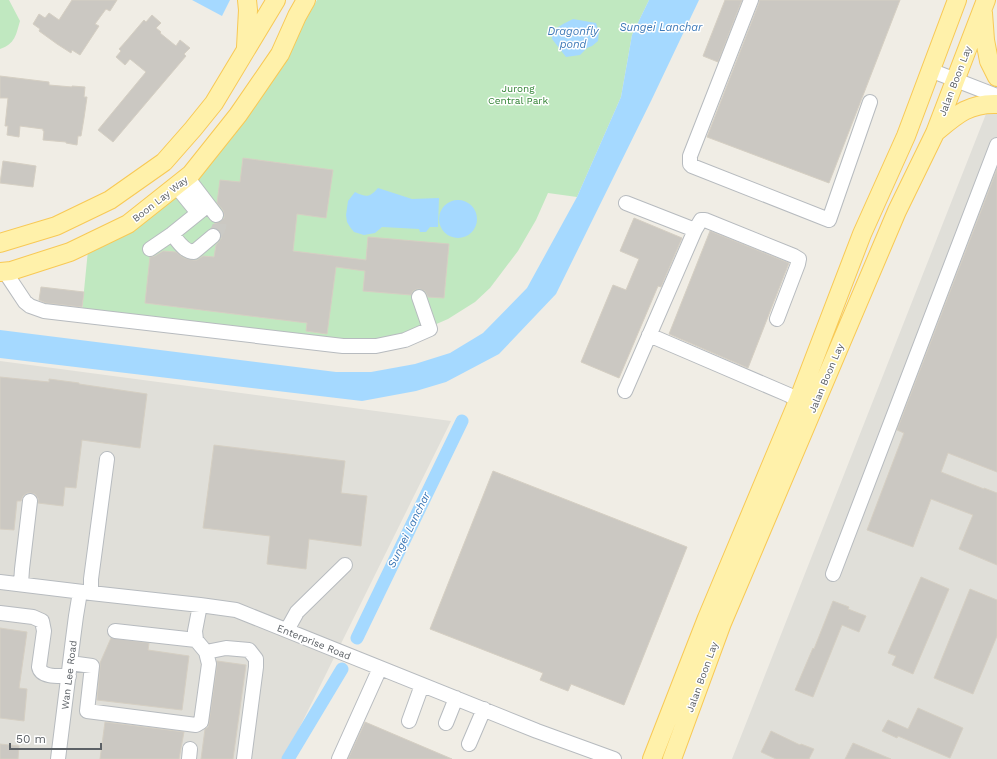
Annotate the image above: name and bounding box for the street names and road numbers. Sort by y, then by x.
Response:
street label: Jalan Boon Lay [937,44,974,118]
street label: Boon Lay Way [130,173,191,224]
street label: Jalan Boon Lay [806,341,846,414]
street label: Enterprise Road [276,622,352,662]
street label: Wan Lee Road [59,640,79,710]
street label: Jalan Boon Lay [684,640,720,714]

